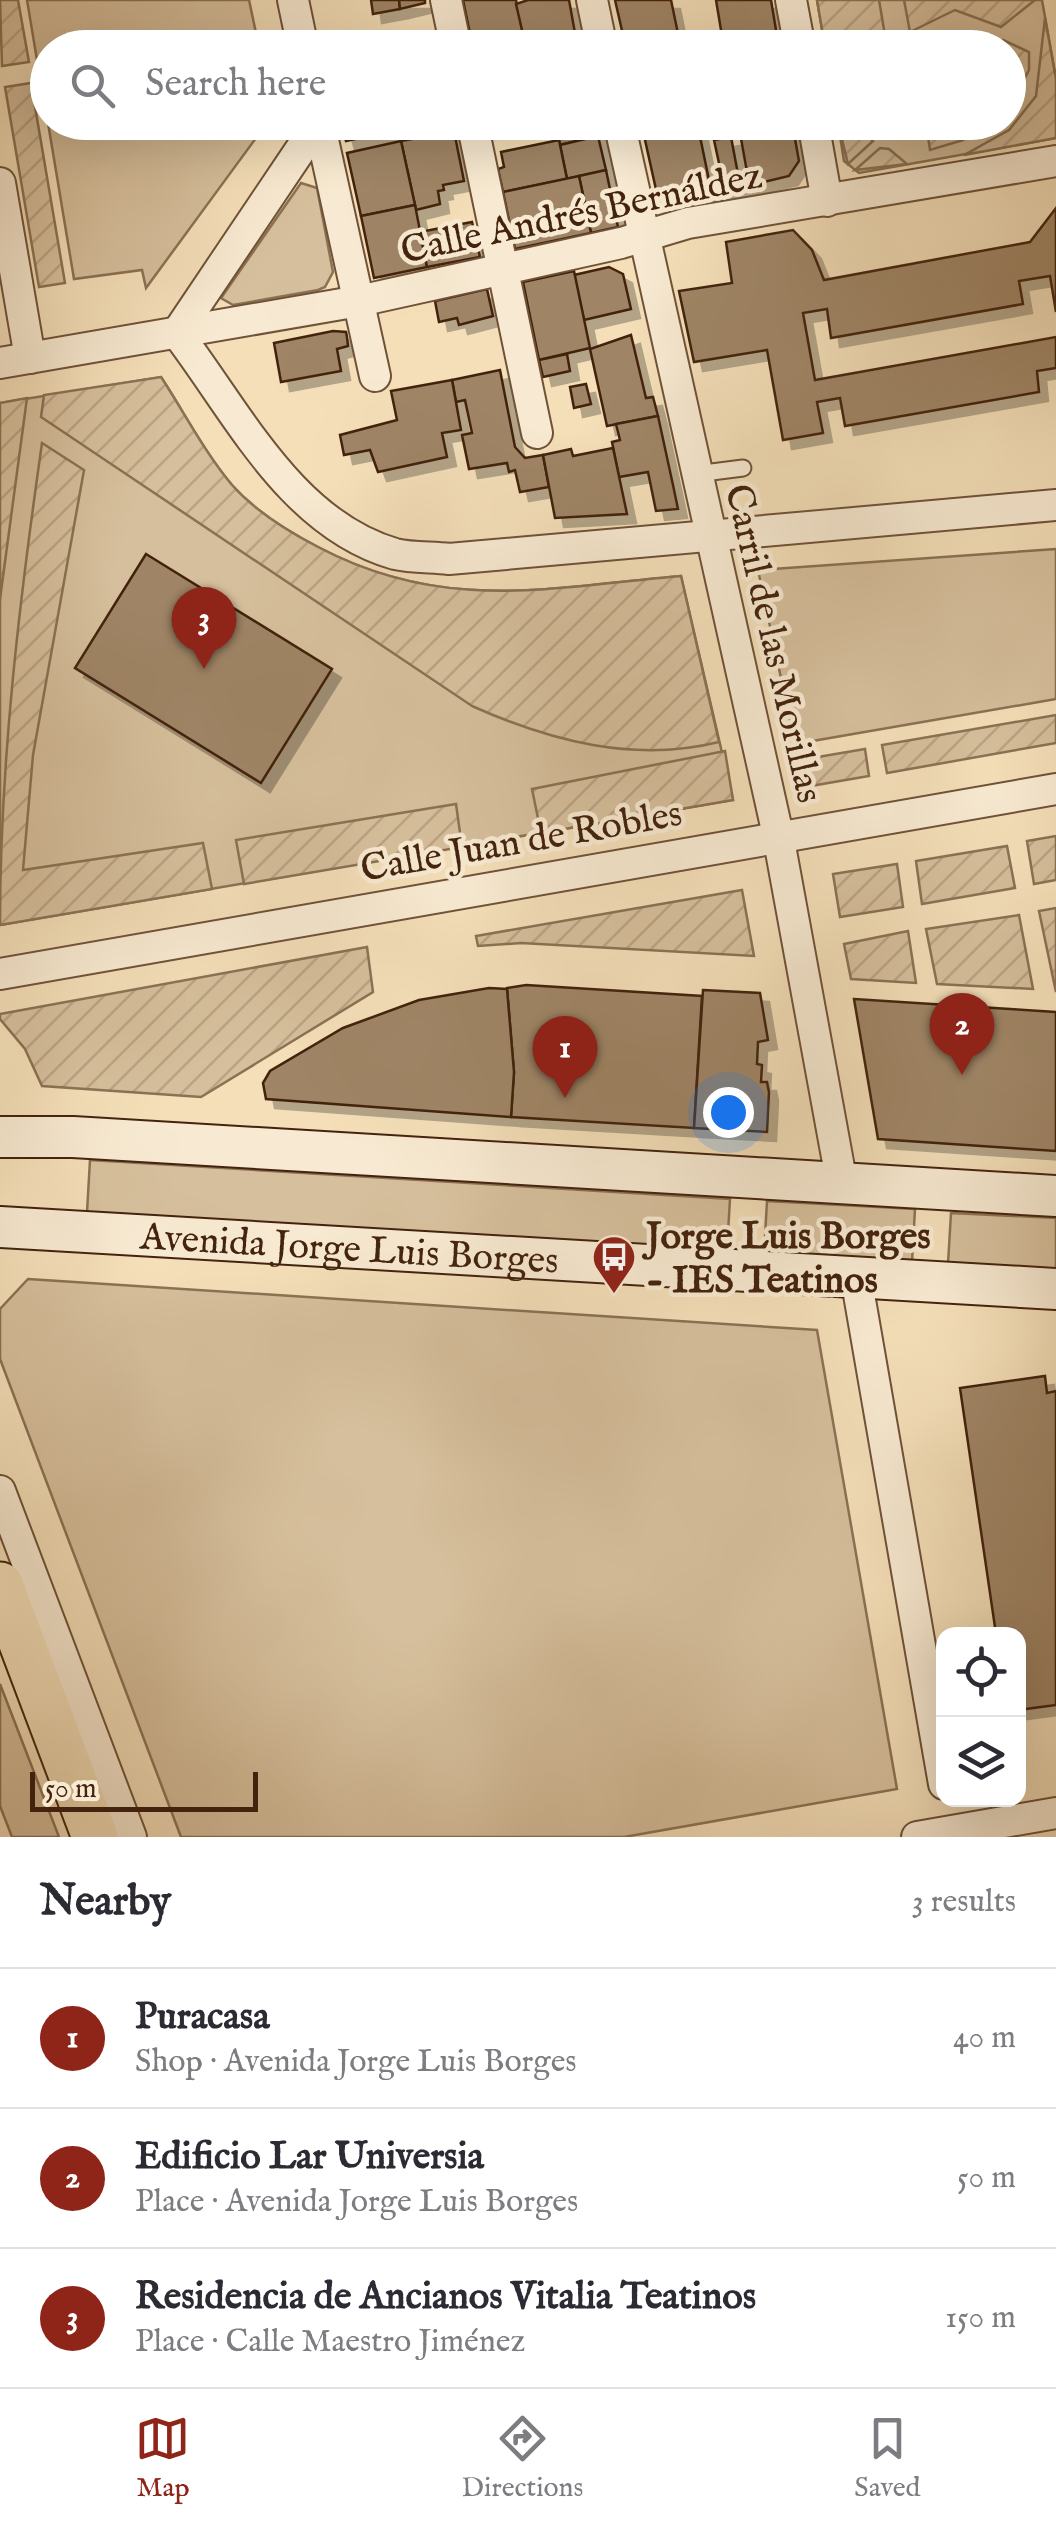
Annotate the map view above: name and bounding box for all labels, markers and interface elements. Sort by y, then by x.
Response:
search box [30,30,1026,140]
icon: search [65,58,120,113]
text: Search here [145,61,326,109]
street label: Calle Andrés Bernáldez [397,153,767,277]
street label: Carril de las Morillas [712,480,832,808]
pin: 3 [172,586,236,669]
street label: Calle Juan de Robles [357,791,686,895]
pin: 2 [930,992,994,1075]
pin: 1 [532,1016,598,1098]
your location [703,1087,754,1138]
street label: Avenida Jorge Luis Borges [138,1214,560,1287]
place label: Jorge Luis Borges - IES Teatinos [641,1214,931,1306]
bus stop icon: Jorge Luis Borges - IES Teatinos [591,1234,637,1295]
map controls [936,1627,1026,1807]
button: locate [936,1627,1026,1717]
button: layers [936,1717,1026,1807]
scale bar [30,1767,258,1812]
text: 50 m [45,1772,97,1807]
text: Nearby [40,1876,171,1929]
text: 3 results [912,1882,1016,1923]
text: Puracasa [135,1994,270,2042]
text: 1 [67,2018,78,2059]
text: 40 m [953,2018,1016,2059]
text: Shop · Avenida Jorge Luis Borges [135,2042,577,2083]
text: Edificio Lar Universia [135,2134,484,2182]
text: 2 [65,2158,80,2199]
text: 50 m [957,2158,1016,2199]
text: Place · Avenida Jorge Luis Borges [135,2182,578,2223]
text: Residencia de Ancianos Vitalia Teatinos [135,2274,756,2322]
text: 3 [67,2298,78,2339]
text: 150 m [945,2298,1016,2339]
text: Place · Calle Maestro Jiménez [135,2322,525,2363]
tab: Map [135,2411,190,2506]
tab: Directions [461,2411,583,2506]
tab: Saved [854,2411,921,2506]

